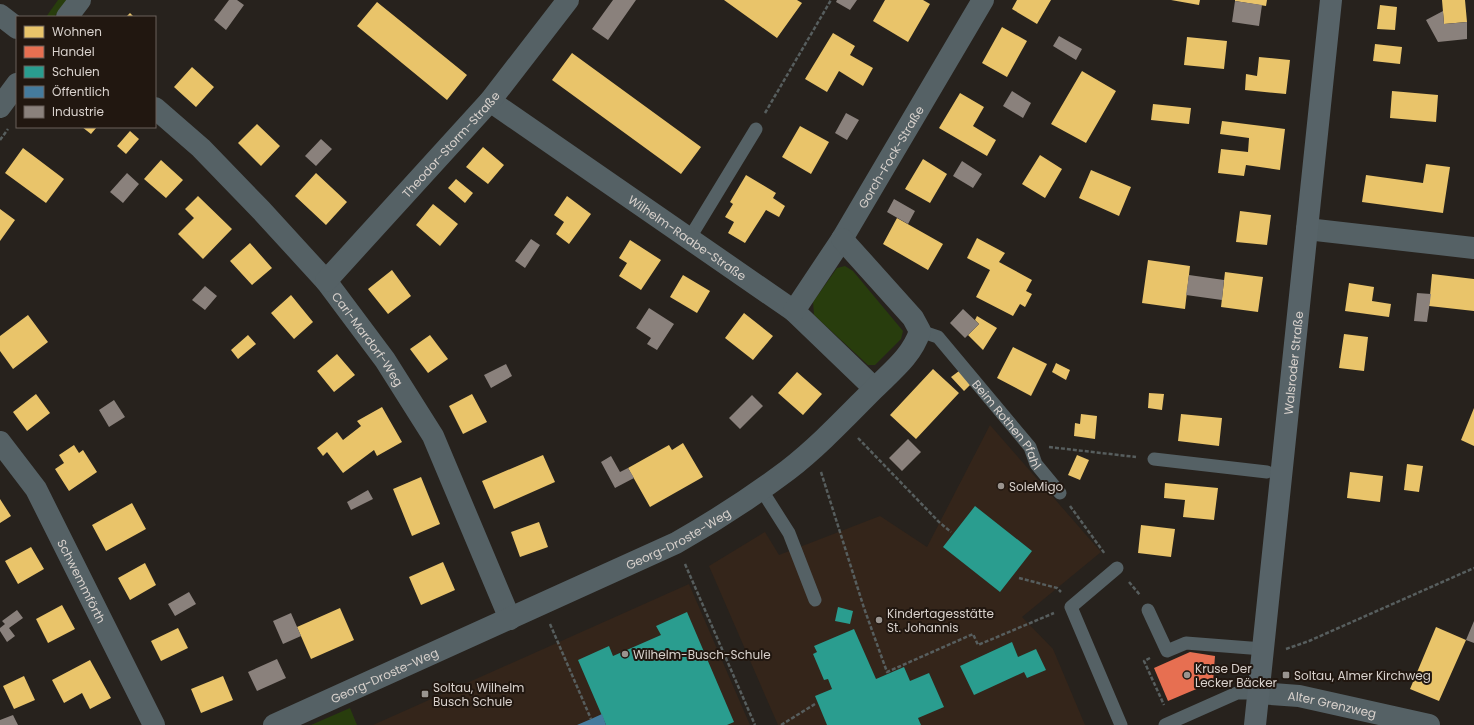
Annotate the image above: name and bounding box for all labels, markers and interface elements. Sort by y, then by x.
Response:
legend [16,16,156,128]
text: Wohnen [52,23,102,40]
text: Handel [52,43,95,60]
text: Schulen [52,63,100,80]
text: Öffentlich [52,83,110,100]
street label: Theodor-Storm-Straße [398,87,503,201]
street label: Gorch-Fock-Straße [854,102,927,211]
text: Industrie [52,103,104,120]
street label: Wilhelm-Raabe-Straße [625,191,750,284]
street label: Carl-Mardorf-Weg [328,288,408,389]
street label: Walsroder Straße [1279,310,1307,416]
street label: Beim Rothen Pfahl [969,376,1046,473]
place label: SoleMigo [1009,478,1064,495]
marker: SoleMigo [996,481,1006,491]
street label: Georg-Droste-Weg [623,504,734,573]
street label: Schwemmförth [54,536,110,626]
place label: Kindertagesstätte St. Johannis [887,605,994,636]
marker: Kindertagesstätte St. Johannis [874,615,884,625]
street label: Georg-Droste-Weg [328,643,441,707]
place label: Wilhelm-Busch-Schule [633,646,771,663]
marker: Wilhelm-Busch-Schule [620,649,630,659]
place label: Kruse Der Lecker Bäcker [1195,660,1278,691]
place label: Soltau, Almer Kirchweg [1294,667,1431,684]
marker: Kruse Der Lecker Bäcker [1182,670,1192,680]
marker: Soltau, Almer Kirchweg [1281,670,1291,680]
place label: Soltau, Wilhelm Busch Schule [433,679,524,710]
street label: Alter Grenzweg [1287,687,1378,722]
marker: Soltau, Wilhelm Busch Schule [420,689,430,699]

